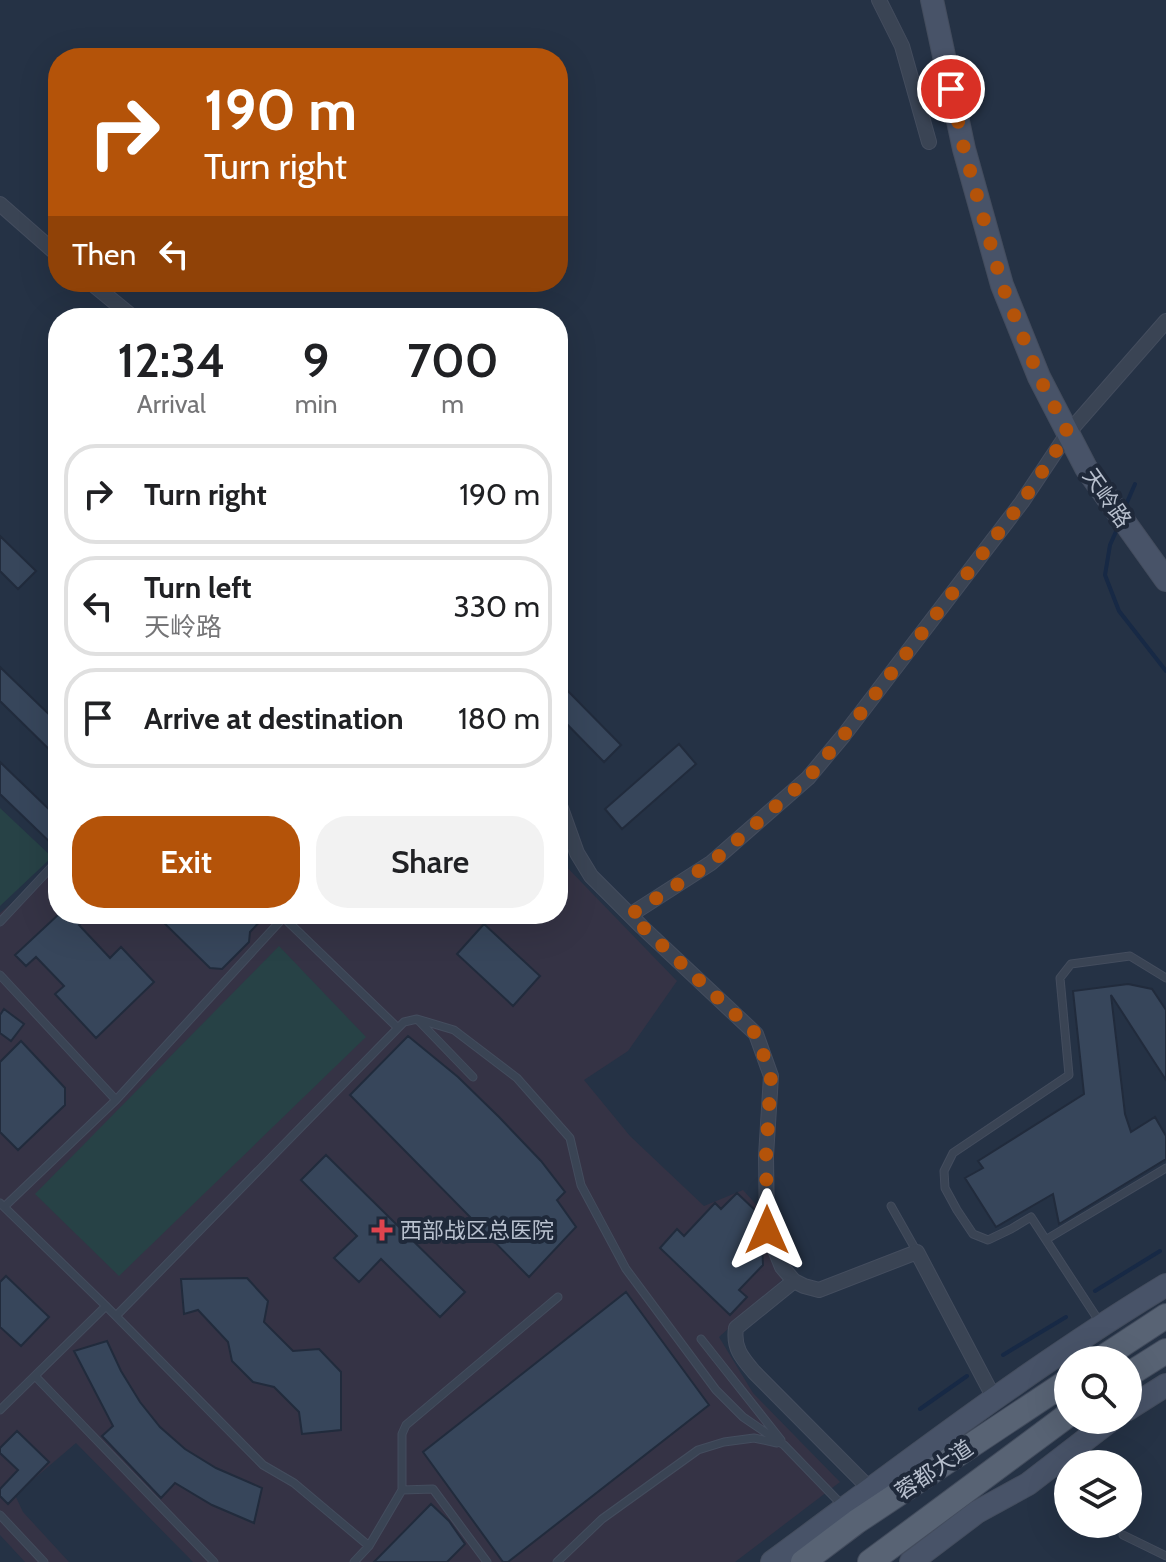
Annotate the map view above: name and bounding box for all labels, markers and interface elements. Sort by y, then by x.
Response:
pin [917,55,985,123]
icon: arrive [929,67,973,111]
text: 190 m [204,76,357,144]
icon: right [72,80,176,184]
text: Turn right [204,144,347,188]
icon: left [152,232,196,276]
text: Then [72,236,136,273]
text: 12:34 [118,331,225,389]
text: 9 [303,331,330,389]
text: 700 [407,331,498,389]
text: Arrival [137,388,206,420]
text: min [295,388,338,420]
text: m [441,388,464,420]
street label: 天岭路 [1077,463,1137,533]
icon: right [76,472,120,516]
text: Turn right [144,476,267,513]
text: 190 m [459,476,540,513]
text: Turn left [144,569,252,606]
icon: left [76,584,120,628]
text: 330 m [454,588,540,625]
text: 天岭路 [144,611,222,643]
icon: arrive [76,696,120,740]
text: Arrive at destination [144,700,404,737]
text: 180 m [458,700,540,737]
button: Exit [72,816,300,908]
button: Share [316,816,544,908]
position arrow [725,1188,809,1272]
place label: 西部战区总医院 [400,1217,554,1244]
marker: 西部战区总医院 [371,1219,393,1241]
map controls [1054,1346,1142,1538]
button: search [1054,1346,1142,1434]
street label: 蓉都大道 [890,1434,978,1506]
button: layers [1054,1450,1142,1538]

